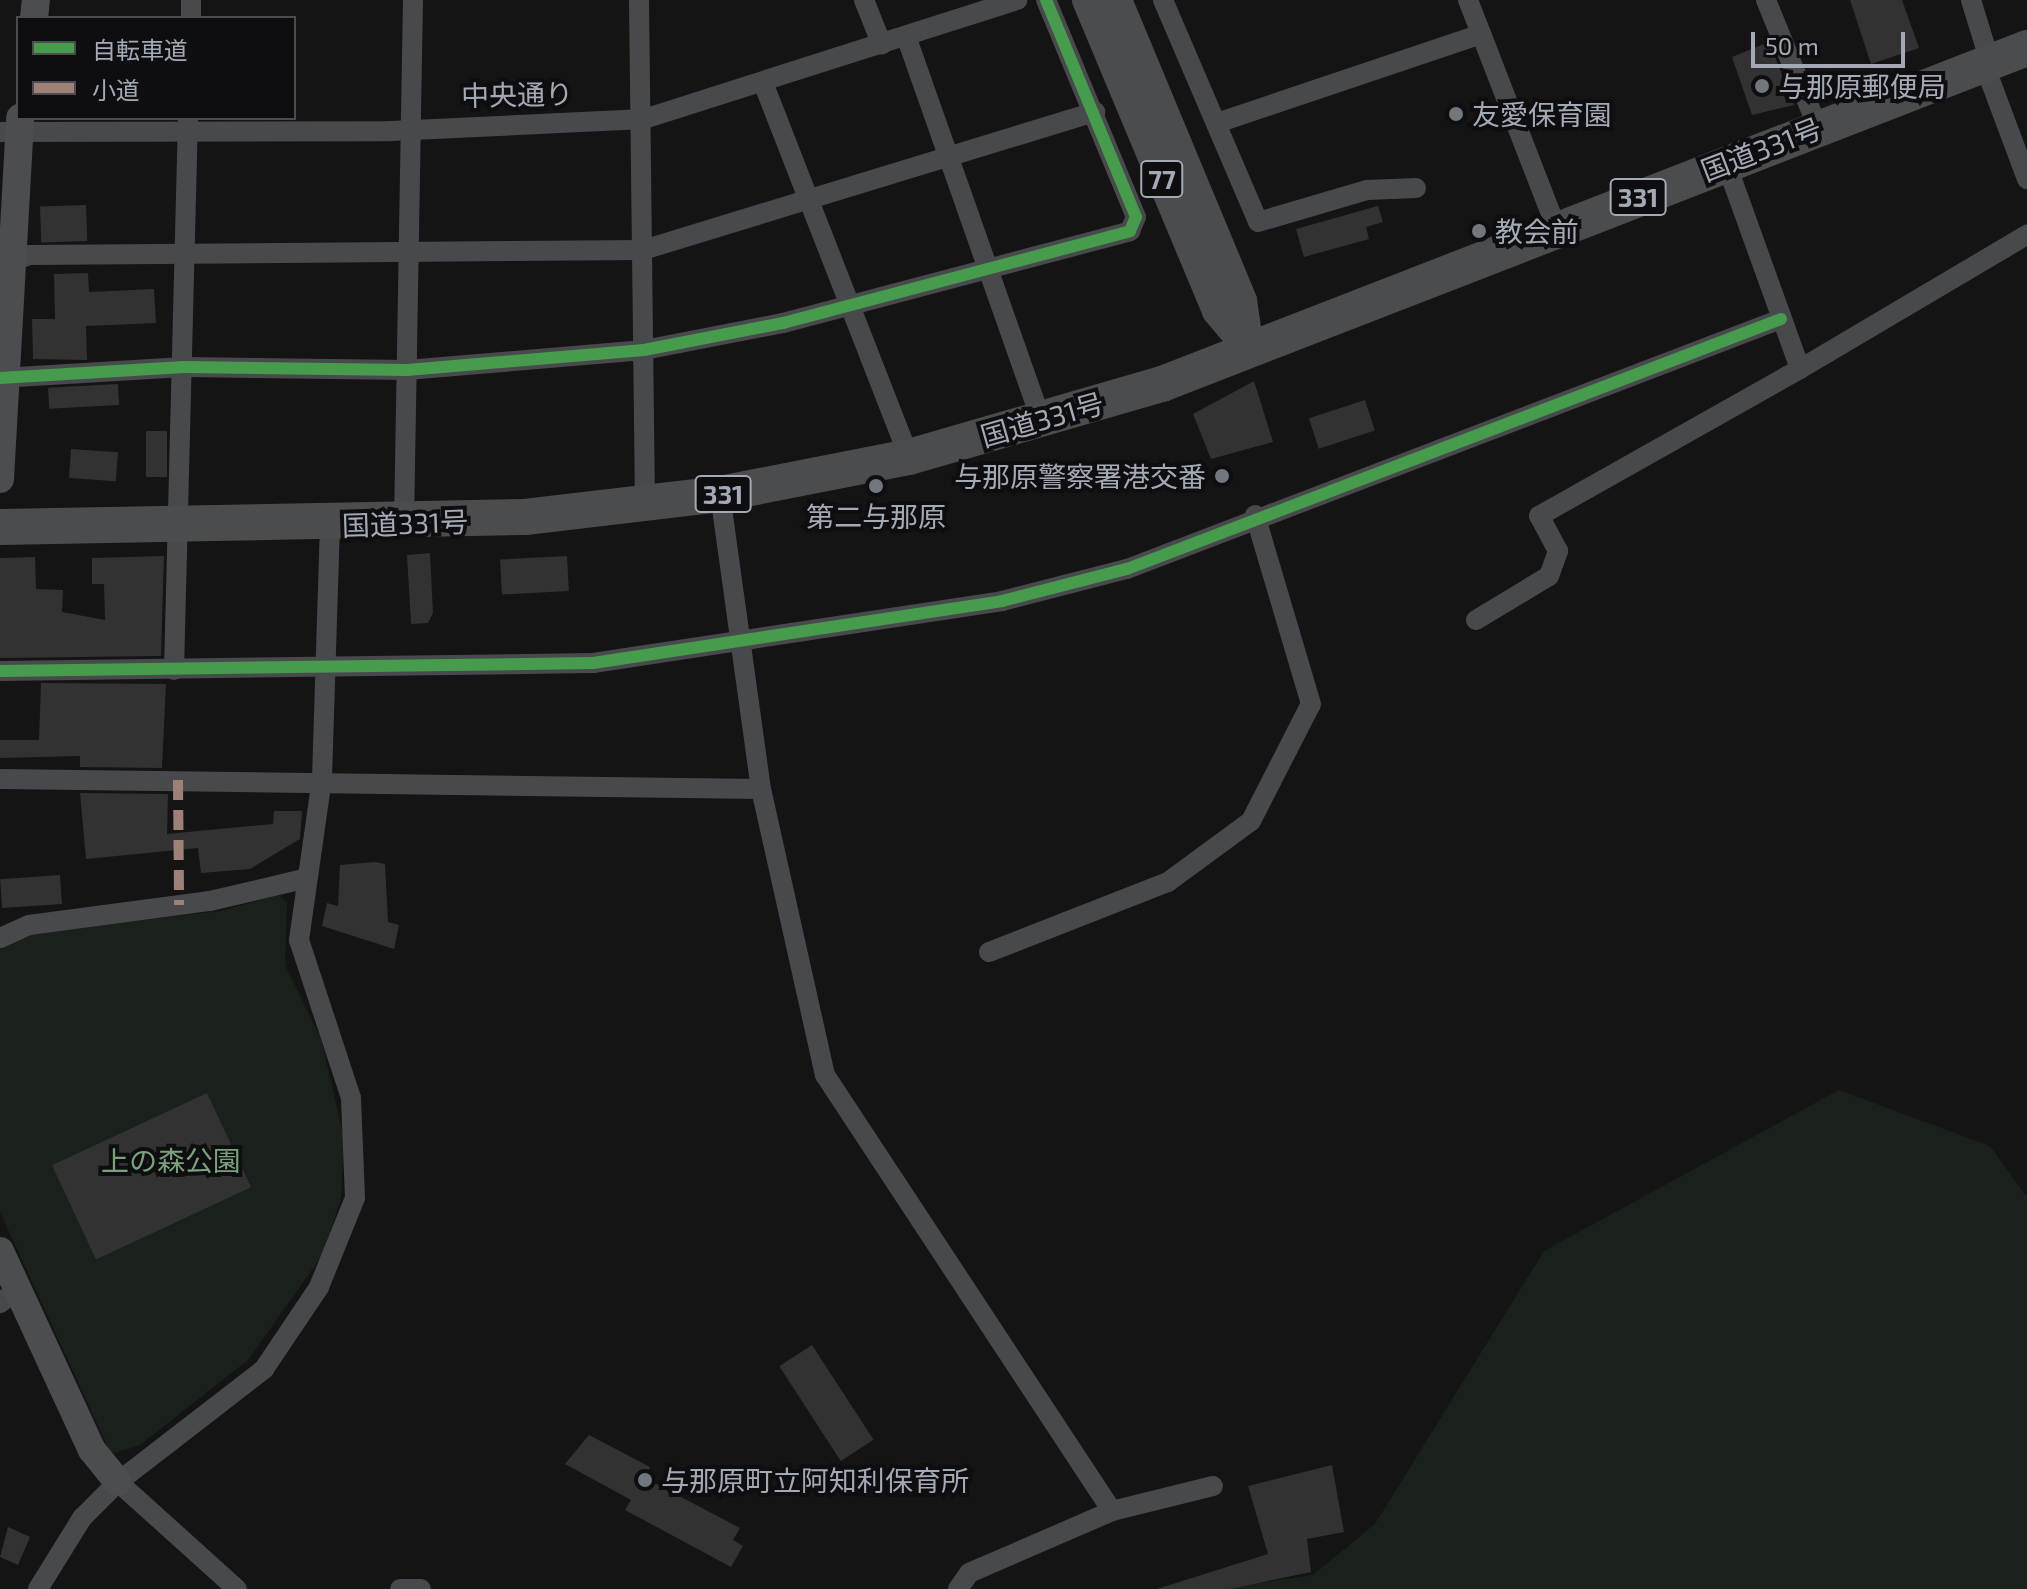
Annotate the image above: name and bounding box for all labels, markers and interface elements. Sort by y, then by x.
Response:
legend [16,16,296,120]
scale bar [1755,16,1909,66]
text: 50 m [1765,31,1819,60]
text: 自転車道 [92,35,188,64]
place label: 与那原郵便局 [1778,69,1946,103]
text: 小道 [92,75,140,104]
street label: 中央通り [461,76,573,112]
marker: 与那原郵便局 [1753,77,1771,95]
place label: 友愛保育園 [1472,97,1612,131]
marker: 友愛保育園 [1447,105,1465,123]
street label: 国道331号 [1696,111,1826,187]
road number: 77 [1140,157,1184,201]
road number: 331 [1608,175,1668,219]
place label: 教会前 [1495,214,1579,248]
marker: 教会前 [1470,222,1488,240]
street label: 国道331号 [977,385,1107,453]
place label: 与那原警察署港交番 [954,459,1206,493]
marker: 与那原警察署港交番 [1213,467,1231,485]
road number: 331 [693,472,753,516]
marker: 第二与那原 [867,477,885,495]
place label: 第二与那原 [806,499,946,533]
street label: 国道331号 [341,504,469,542]
park label: 上の森公園 [101,1143,241,1177]
place label: 与那原町立阿知利保育所 [661,1463,969,1497]
marker: 与那原町立阿知利保育所 [636,1471,654,1489]

